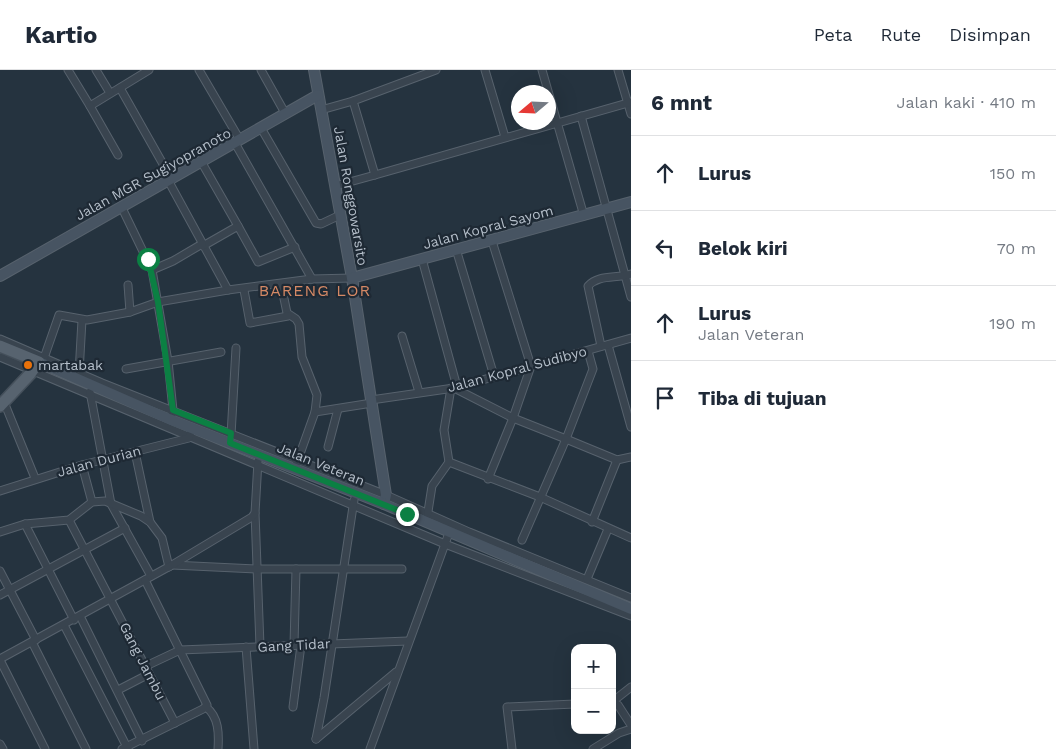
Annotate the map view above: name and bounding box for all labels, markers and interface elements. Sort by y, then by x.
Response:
text: Kartio [25,21,97,49]
text: Peta [814,24,852,45]
text: Rute [880,24,921,45]
text: Disimpan [949,24,1031,45]
north arrow [511,85,556,130]
text: 6 mnt [651,90,712,115]
text: Jalan kaki · 410 m [897,93,1036,112]
street label: Jalan MGR Sugiyopranoto [73,125,233,223]
street label: Jalan Ronggowarsito [331,125,371,267]
icon: ahead [651,159,679,187]
text: Lurus [698,162,751,185]
text: 150 m [990,164,1036,183]
street label: Jalan Kopral Sayom [421,202,555,252]
icon: left [651,234,679,262]
text: Belok kiri [698,237,788,260]
text: 70 m [997,239,1036,258]
route start [137,248,160,271]
district label: BARENG LOR [259,281,371,300]
text: Lurus [698,302,751,325]
icon: ahead [651,309,679,337]
text: 190 m [989,314,1036,333]
text: Jalan Veteran [698,325,804,344]
street label: Jalan Kopral Sudibyo [446,343,588,395]
place label: martabak [38,357,103,373]
marker: martabak [22,359,34,371]
icon: arrive [651,384,679,412]
text: Tiba di tujuan [698,387,827,410]
street label: Jalan Veteran [275,439,367,489]
street label: Jalan Durian [55,442,143,480]
route end [396,503,419,526]
street label: Gang Jambu [117,620,169,702]
street label: Gang Tidar [257,635,331,655]
map controls [571,644,616,734]
button: + [571,644,616,689]
button: − [571,689,616,734]

